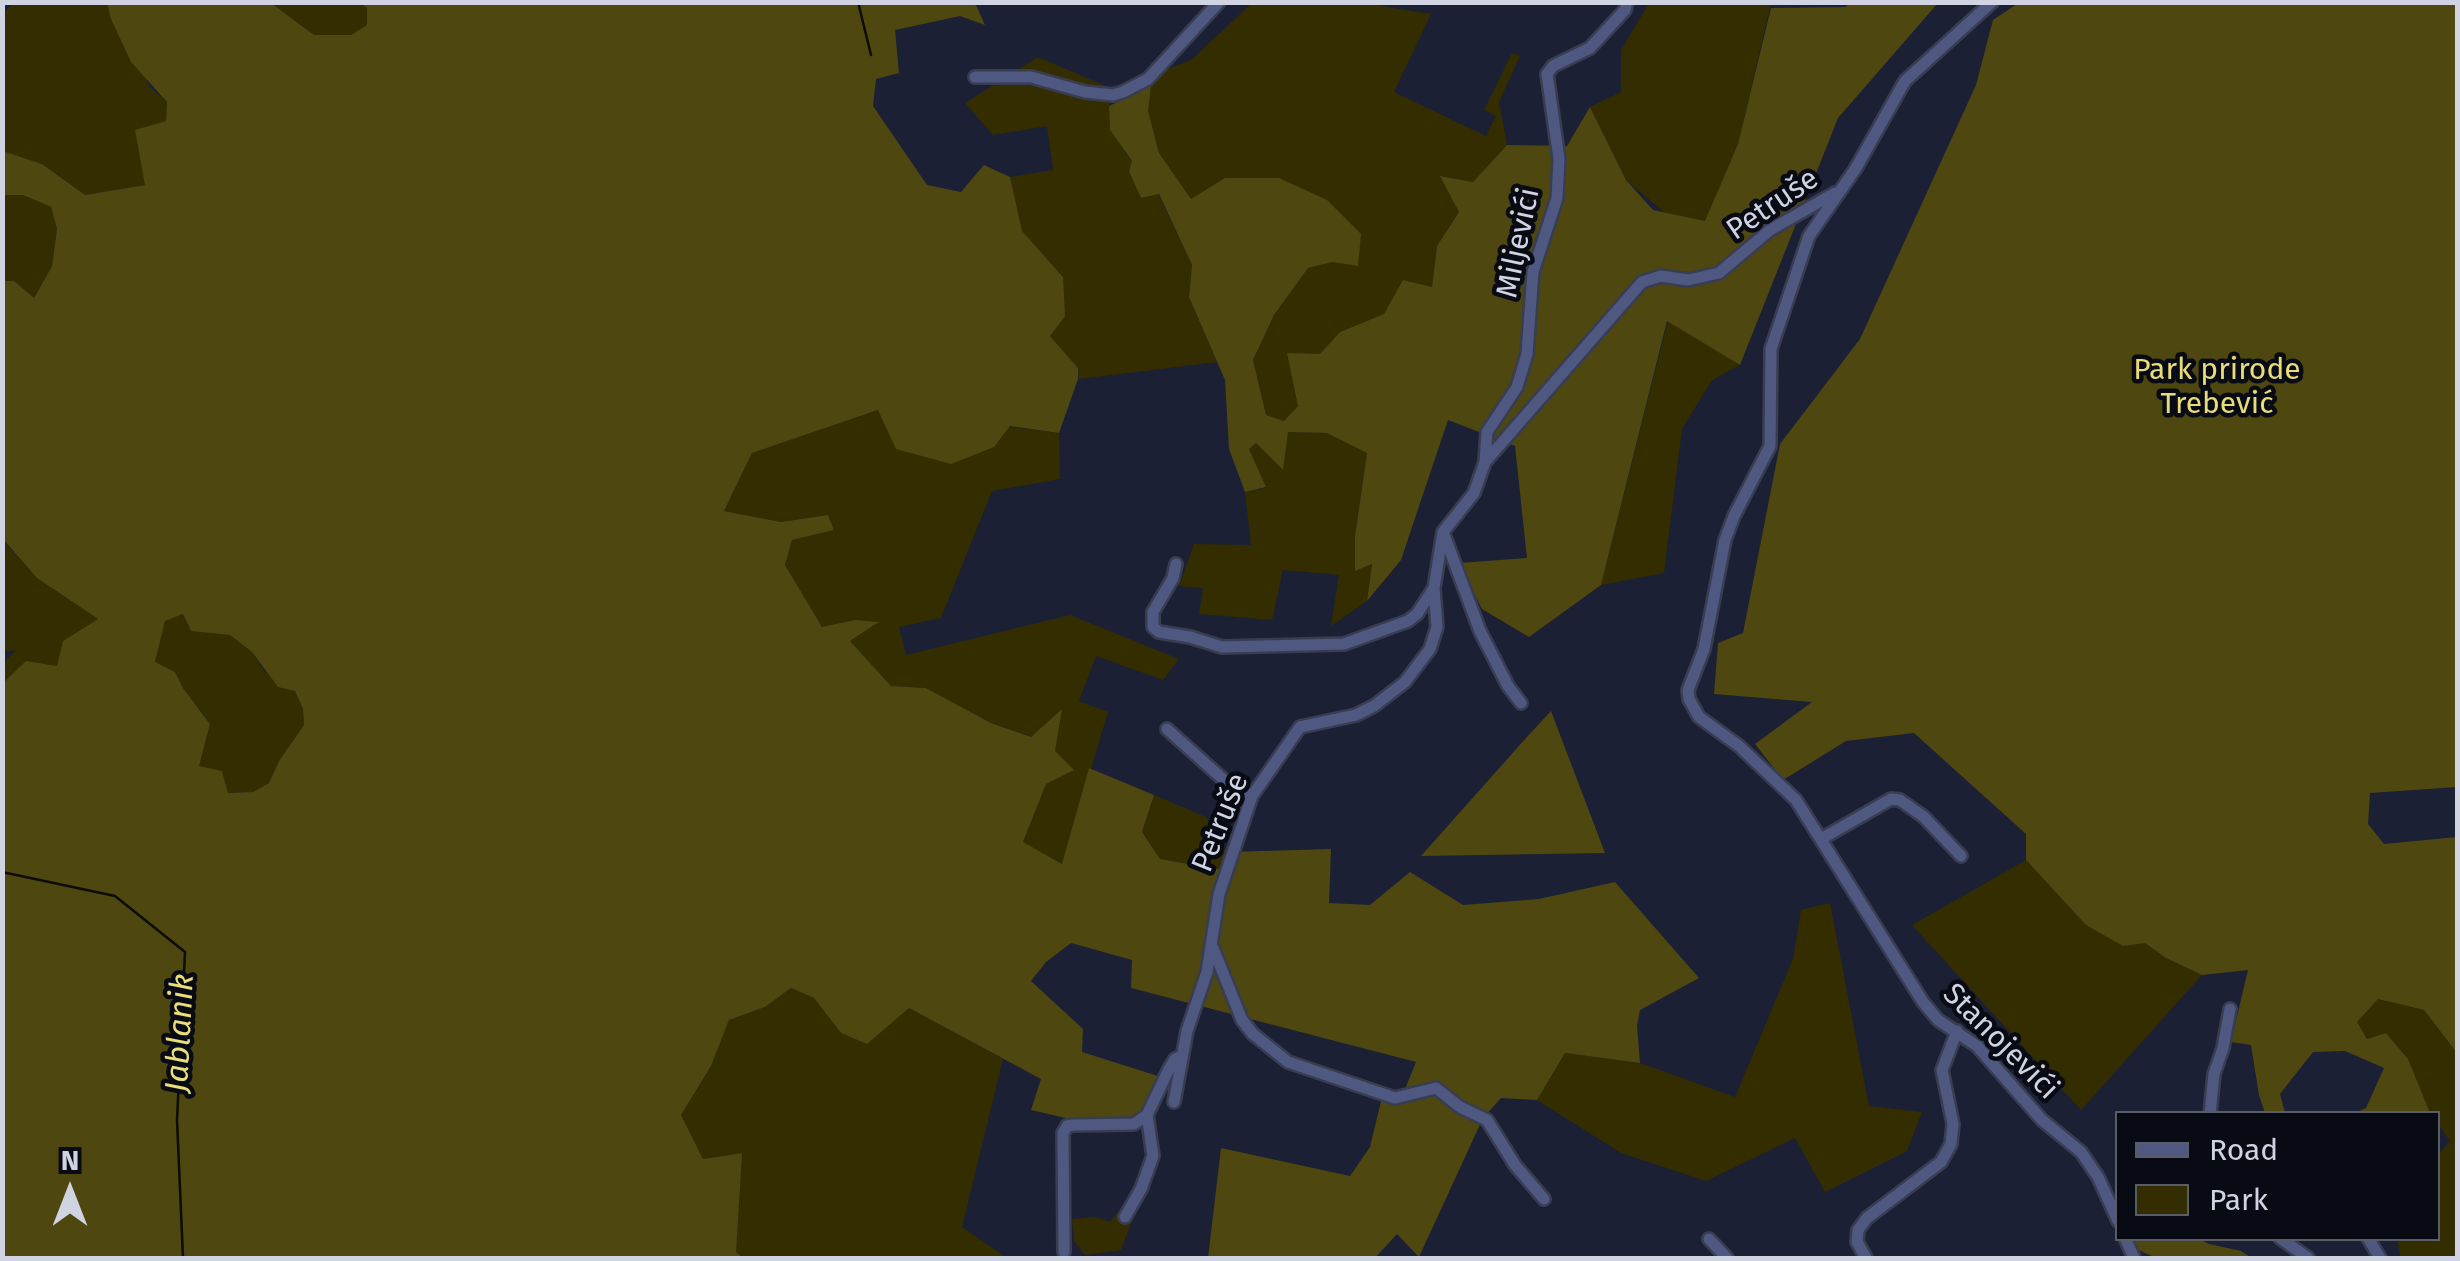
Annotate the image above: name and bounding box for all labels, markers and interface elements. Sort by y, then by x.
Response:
street label: Petruše [1720,161,1826,249]
street label: Miljevići [1490,185,1548,301]
park label: Park prirode Trebević [2133,353,2301,424]
street label: Petruše [1185,768,1257,878]
water label: Jablanik [159,973,203,1093]
street label: Stanojevići [1935,977,2065,1107]
legend [2115,1111,2440,1241]
text: Road [2209,1132,2278,1168]
north arrow [20,1141,120,1241]
text: N [61,1144,79,1177]
text: Park [2209,1182,2268,1218]

